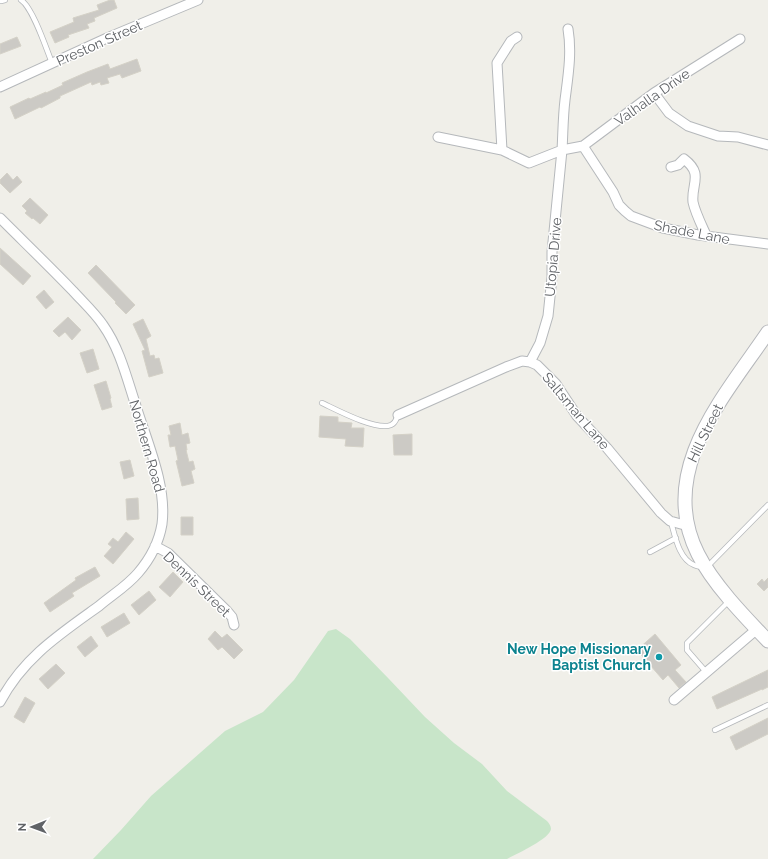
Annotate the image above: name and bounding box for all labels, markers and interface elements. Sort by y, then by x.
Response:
street label: Preston Street [54,17,144,69]
street label: Valhalla Drive [611,65,693,129]
street label: Utopia Drive [542,217,564,297]
street label: Shade Lane [653,217,731,247]
street label: Saltsman Lane [539,369,613,453]
street label: Northern Road [126,398,168,494]
street label: Hill Street [684,401,726,465]
street label: Dennis Street [160,548,234,620]
place label: New Hope Missionary Baptist Church [507,641,651,673]
marker: New Hope Missionary Baptist Church [654,652,664,662]
north arrow [12,807,52,847]
text: N [16,823,29,831]

